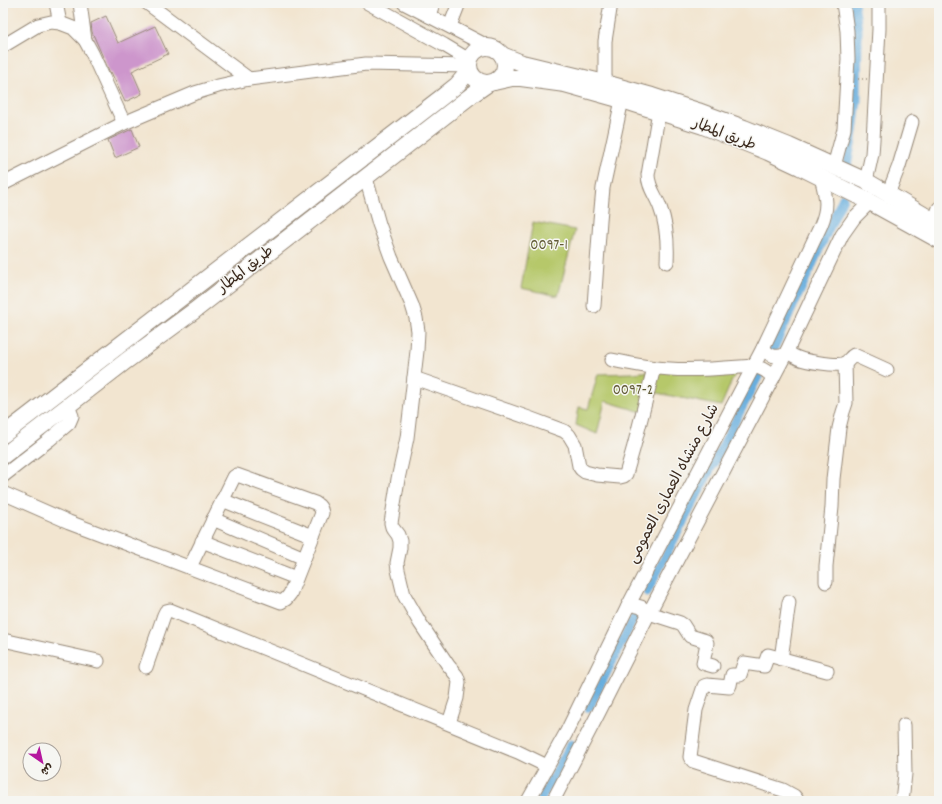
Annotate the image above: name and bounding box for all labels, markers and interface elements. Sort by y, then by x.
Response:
street label: طريق المطار [688,112,759,157]
park label: 0097-1 [530,235,568,257]
street label: طريق المطار [212,241,279,300]
park label: 0097-2 [613,380,653,402]
street label: شارع منشاه العمارى العمومى [623,400,725,568]
north arrow [22,742,62,782]
text: ش [37,759,56,779]

